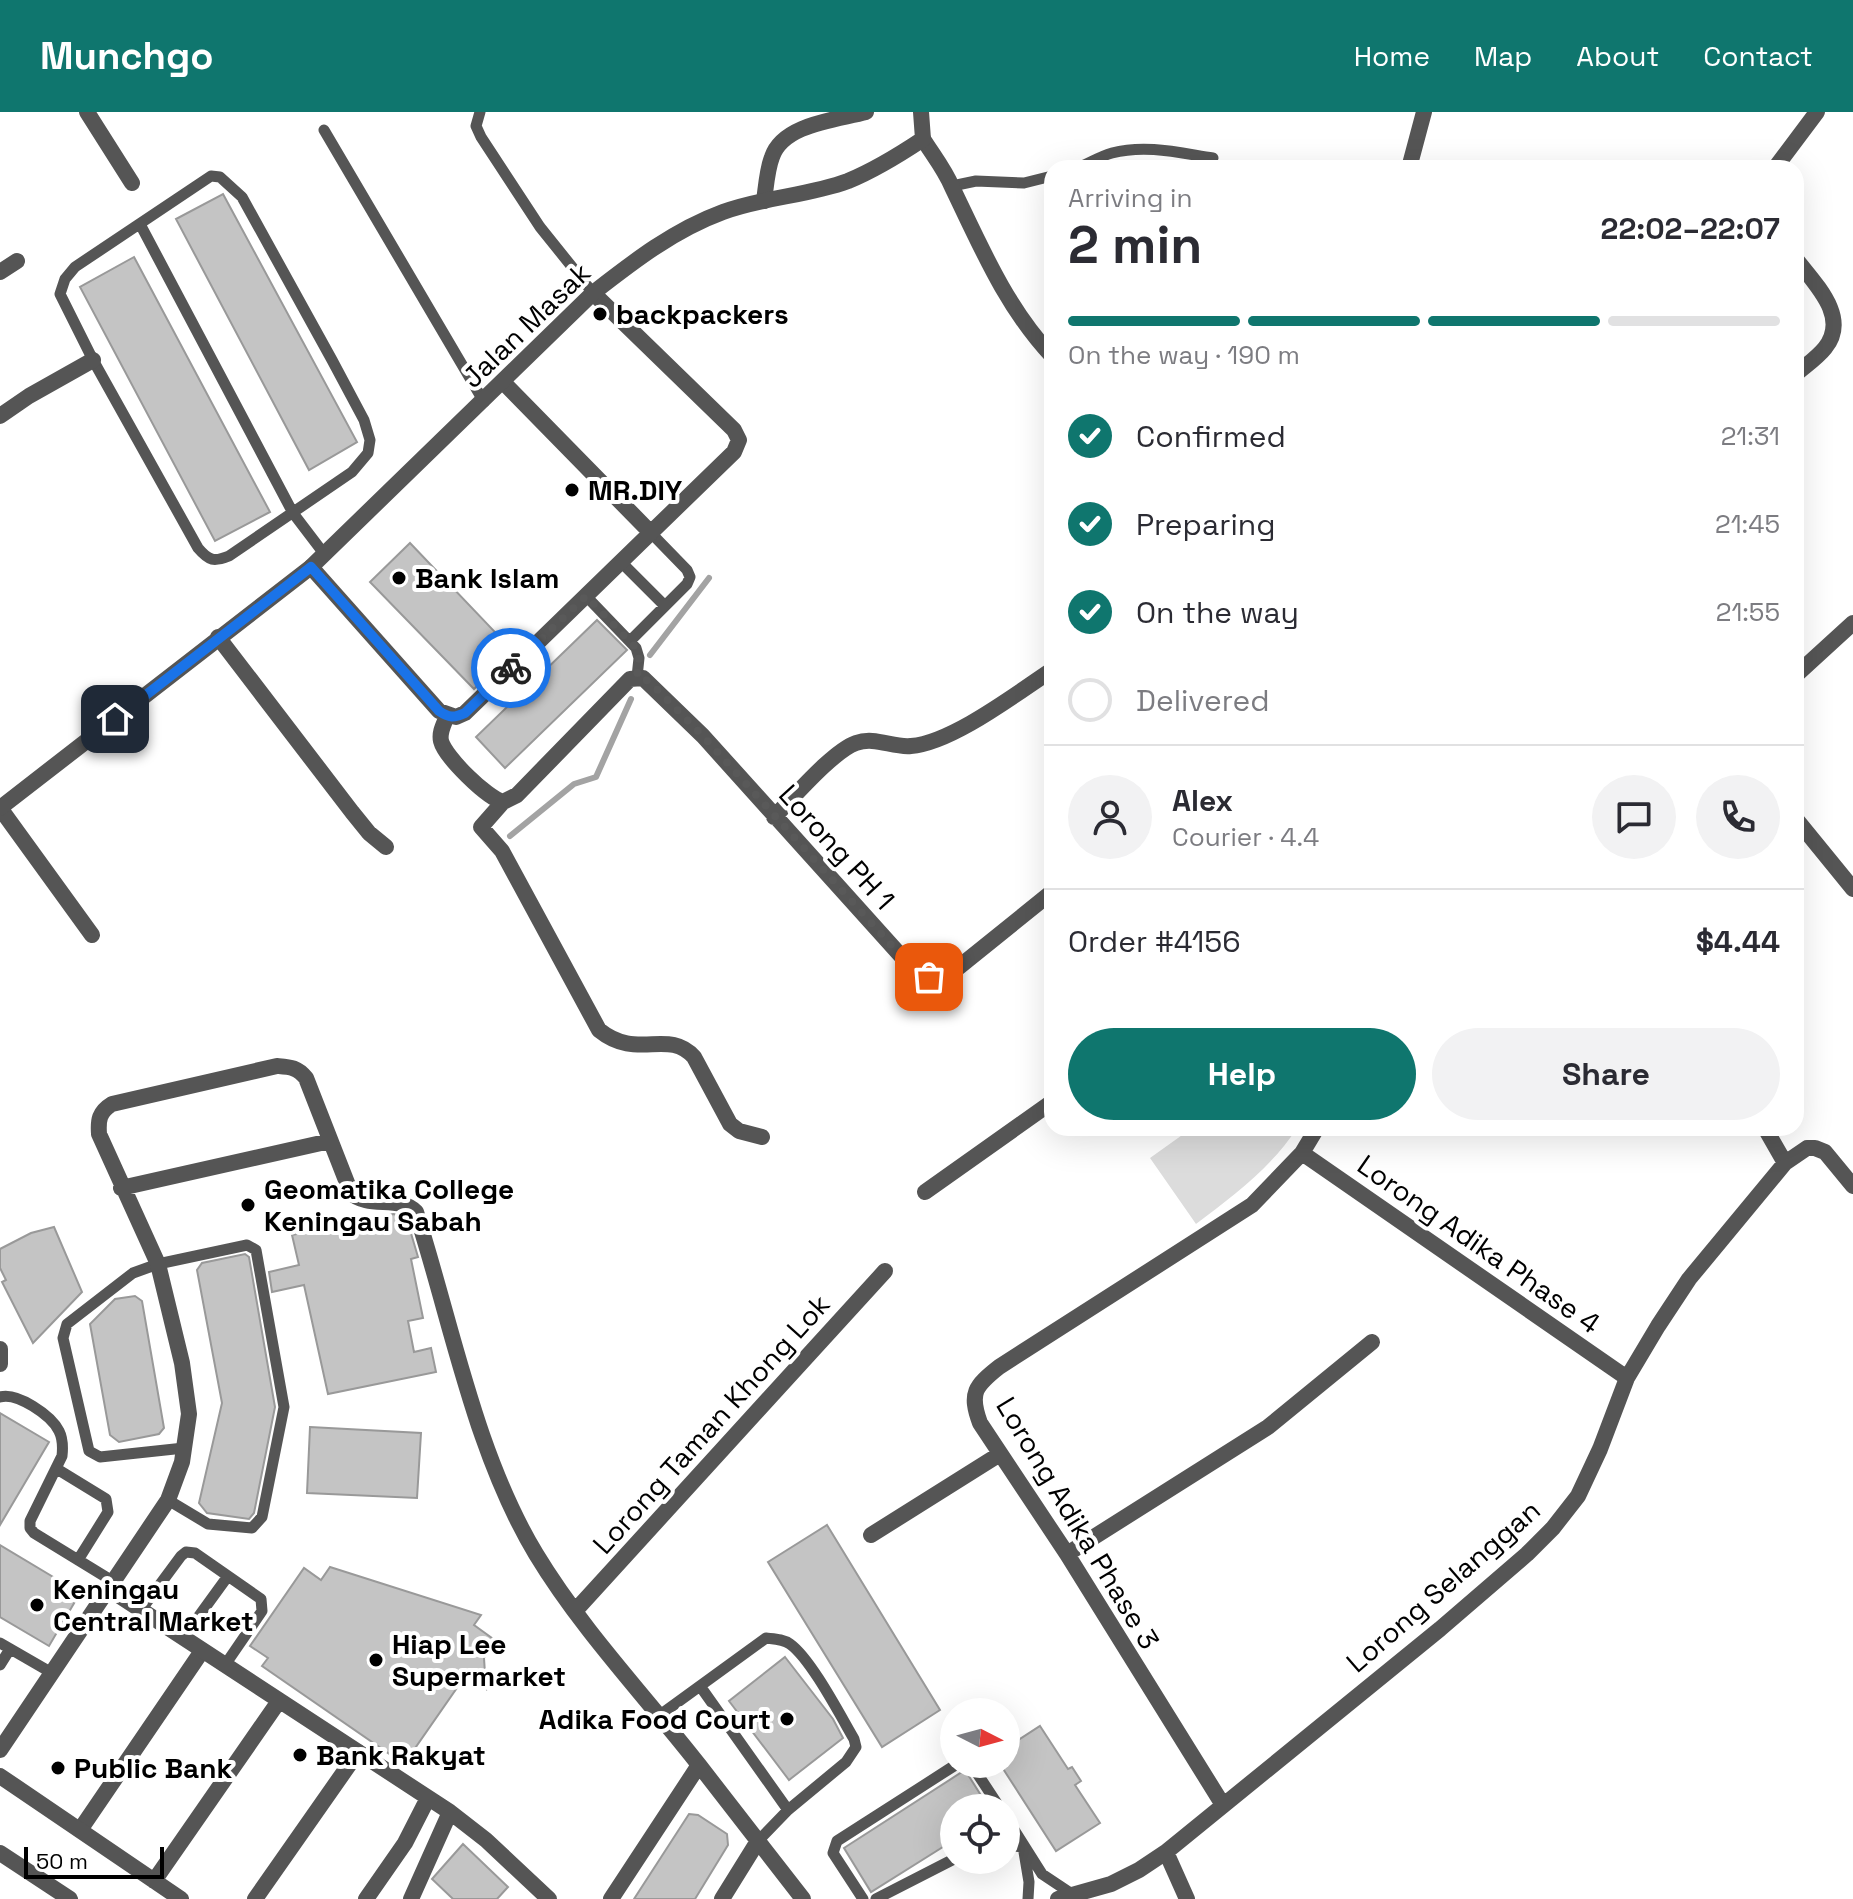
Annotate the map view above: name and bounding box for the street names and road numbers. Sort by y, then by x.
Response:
street label: Jalan Masak [454,255,598,395]
street label: Lorong PH 1 [771,777,903,917]
street label: Lorong Adika Phase 4 [1351,1147,1607,1341]
street label: Lorong Taman Khong Lok [585,1287,837,1561]
street label: Lorong Adika Phase 3 [988,1390,1168,1656]
street label: Lorong Selanggan [1339,1492,1547,1680]

